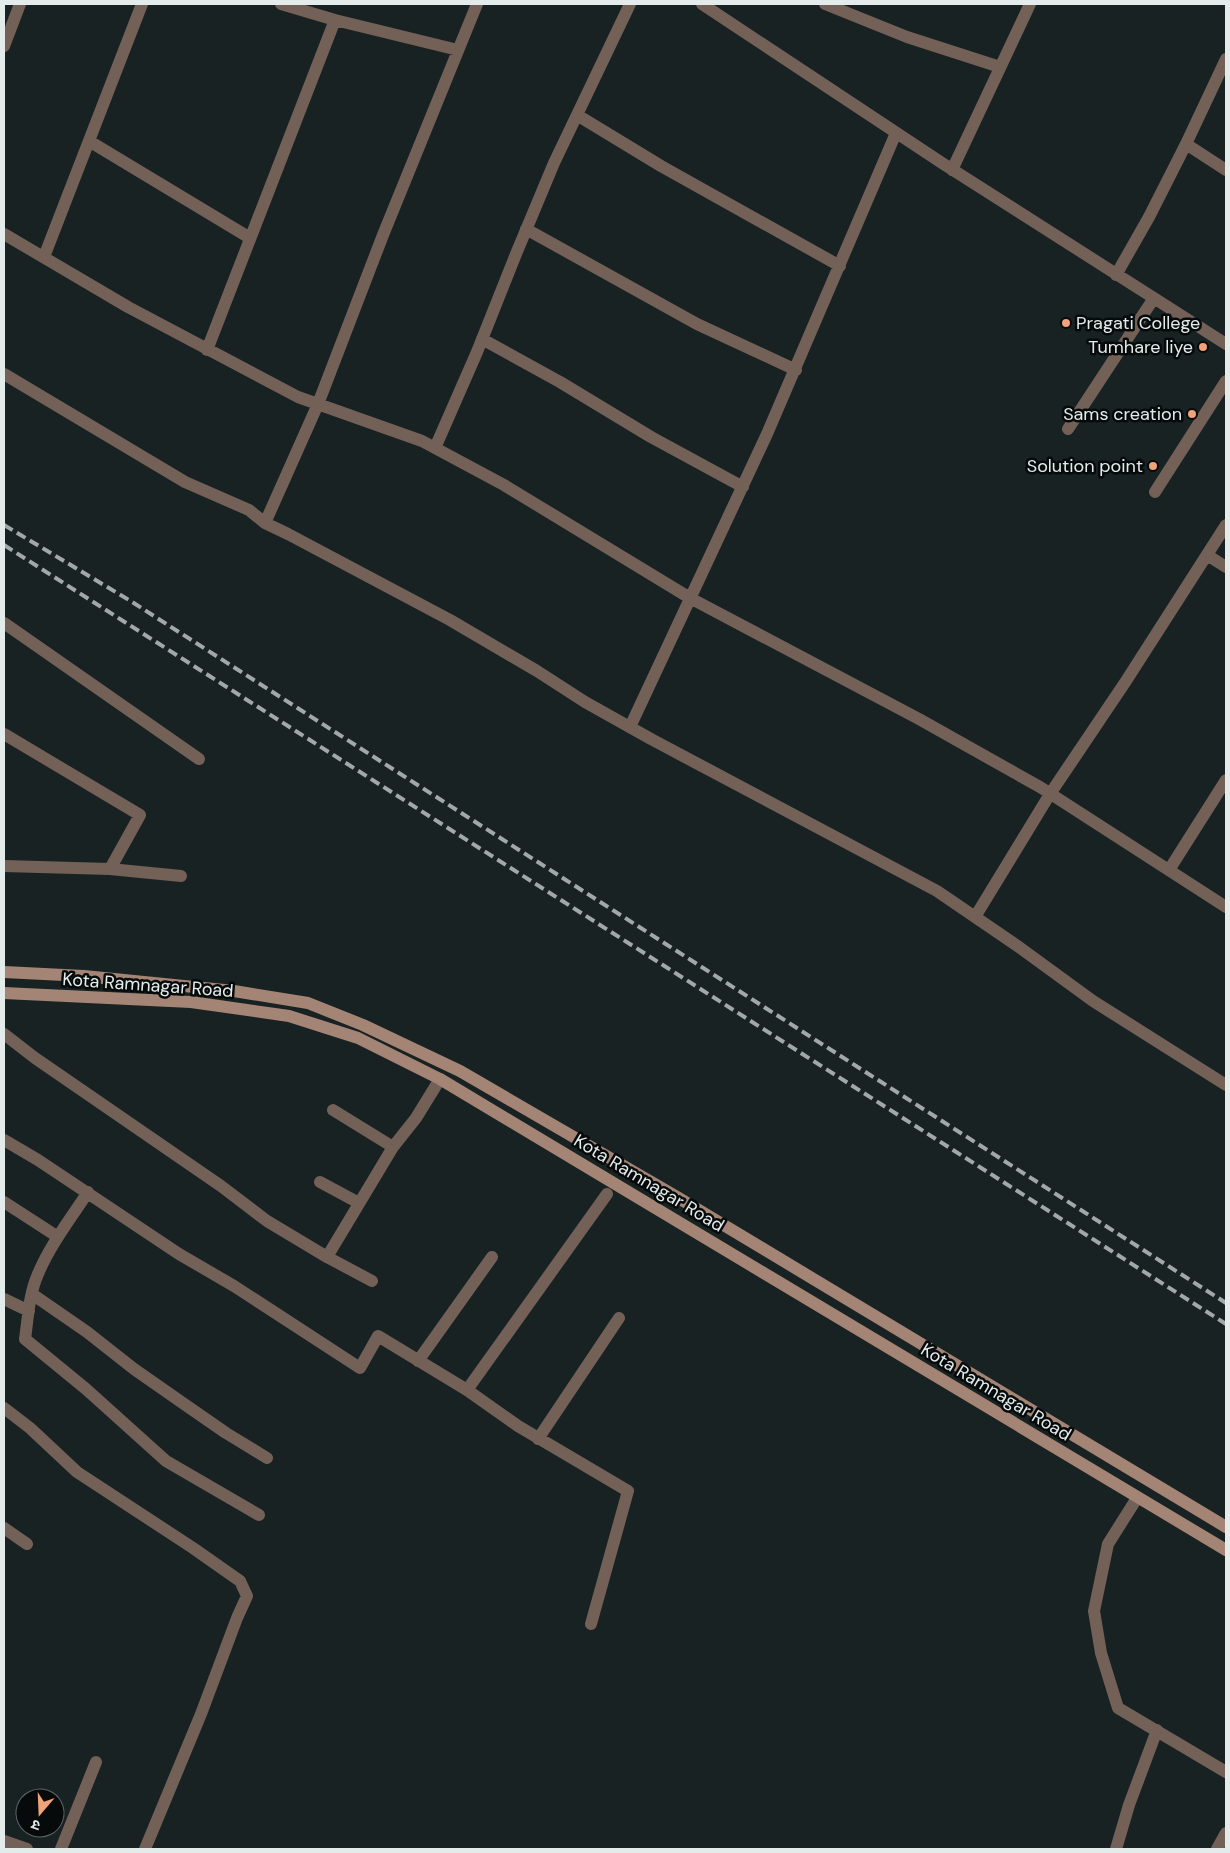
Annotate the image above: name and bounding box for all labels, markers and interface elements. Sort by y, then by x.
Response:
place label: Pragati College [1076,311,1200,335]
marker: Pragati College [1060,317,1072,329]
place label: Tumhare liye [1088,335,1193,359]
marker: Tumhare liye [1197,341,1209,353]
place label: Sams creation [1063,402,1182,426]
marker: Sams creation [1186,408,1198,420]
place label: Solution point [1027,454,1143,478]
marker: Solution point [1147,460,1159,472]
street label: Kota Ramnagar Road [62,967,234,1003]
street label: Kota Ramnagar Road [569,1129,729,1237]
street label: Kota Ramnagar Road [916,1338,1076,1446]
north arrow [15,1788,65,1838]
text: उ [28,1815,43,1835]

